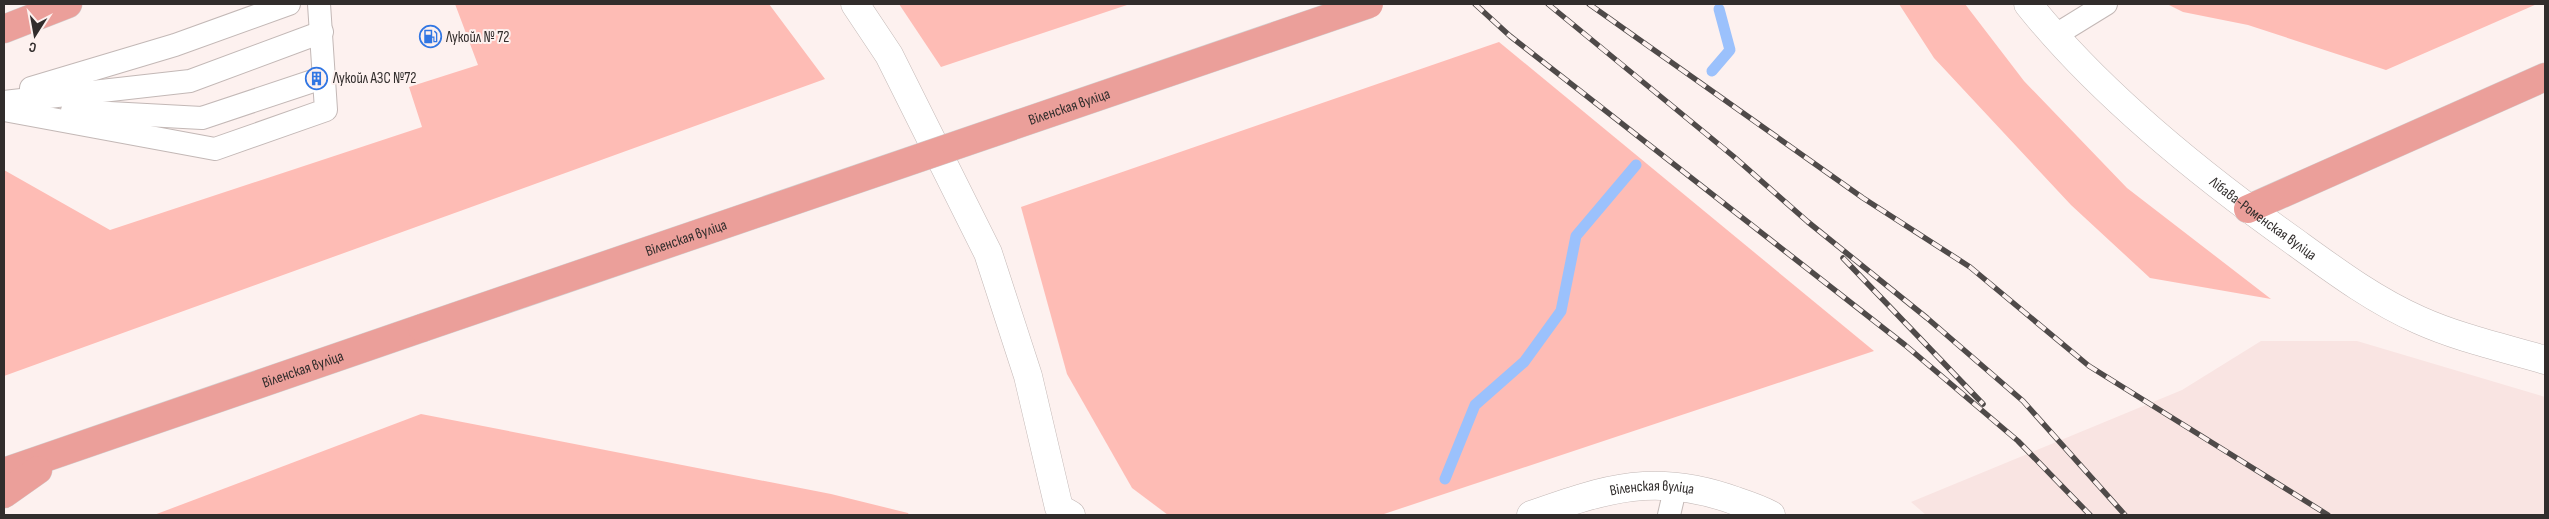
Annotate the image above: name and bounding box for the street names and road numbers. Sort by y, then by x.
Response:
street label: Віленская вуліца [1026,84,1113,129]
street label: Лібава-Роменская вуліца [2205,172,2321,264]
street label: Віленская вуліца [643,215,729,260]
street label: Віленская вуліца [260,346,346,392]
street label: Віленская вуліца [1608,476,1696,500]

